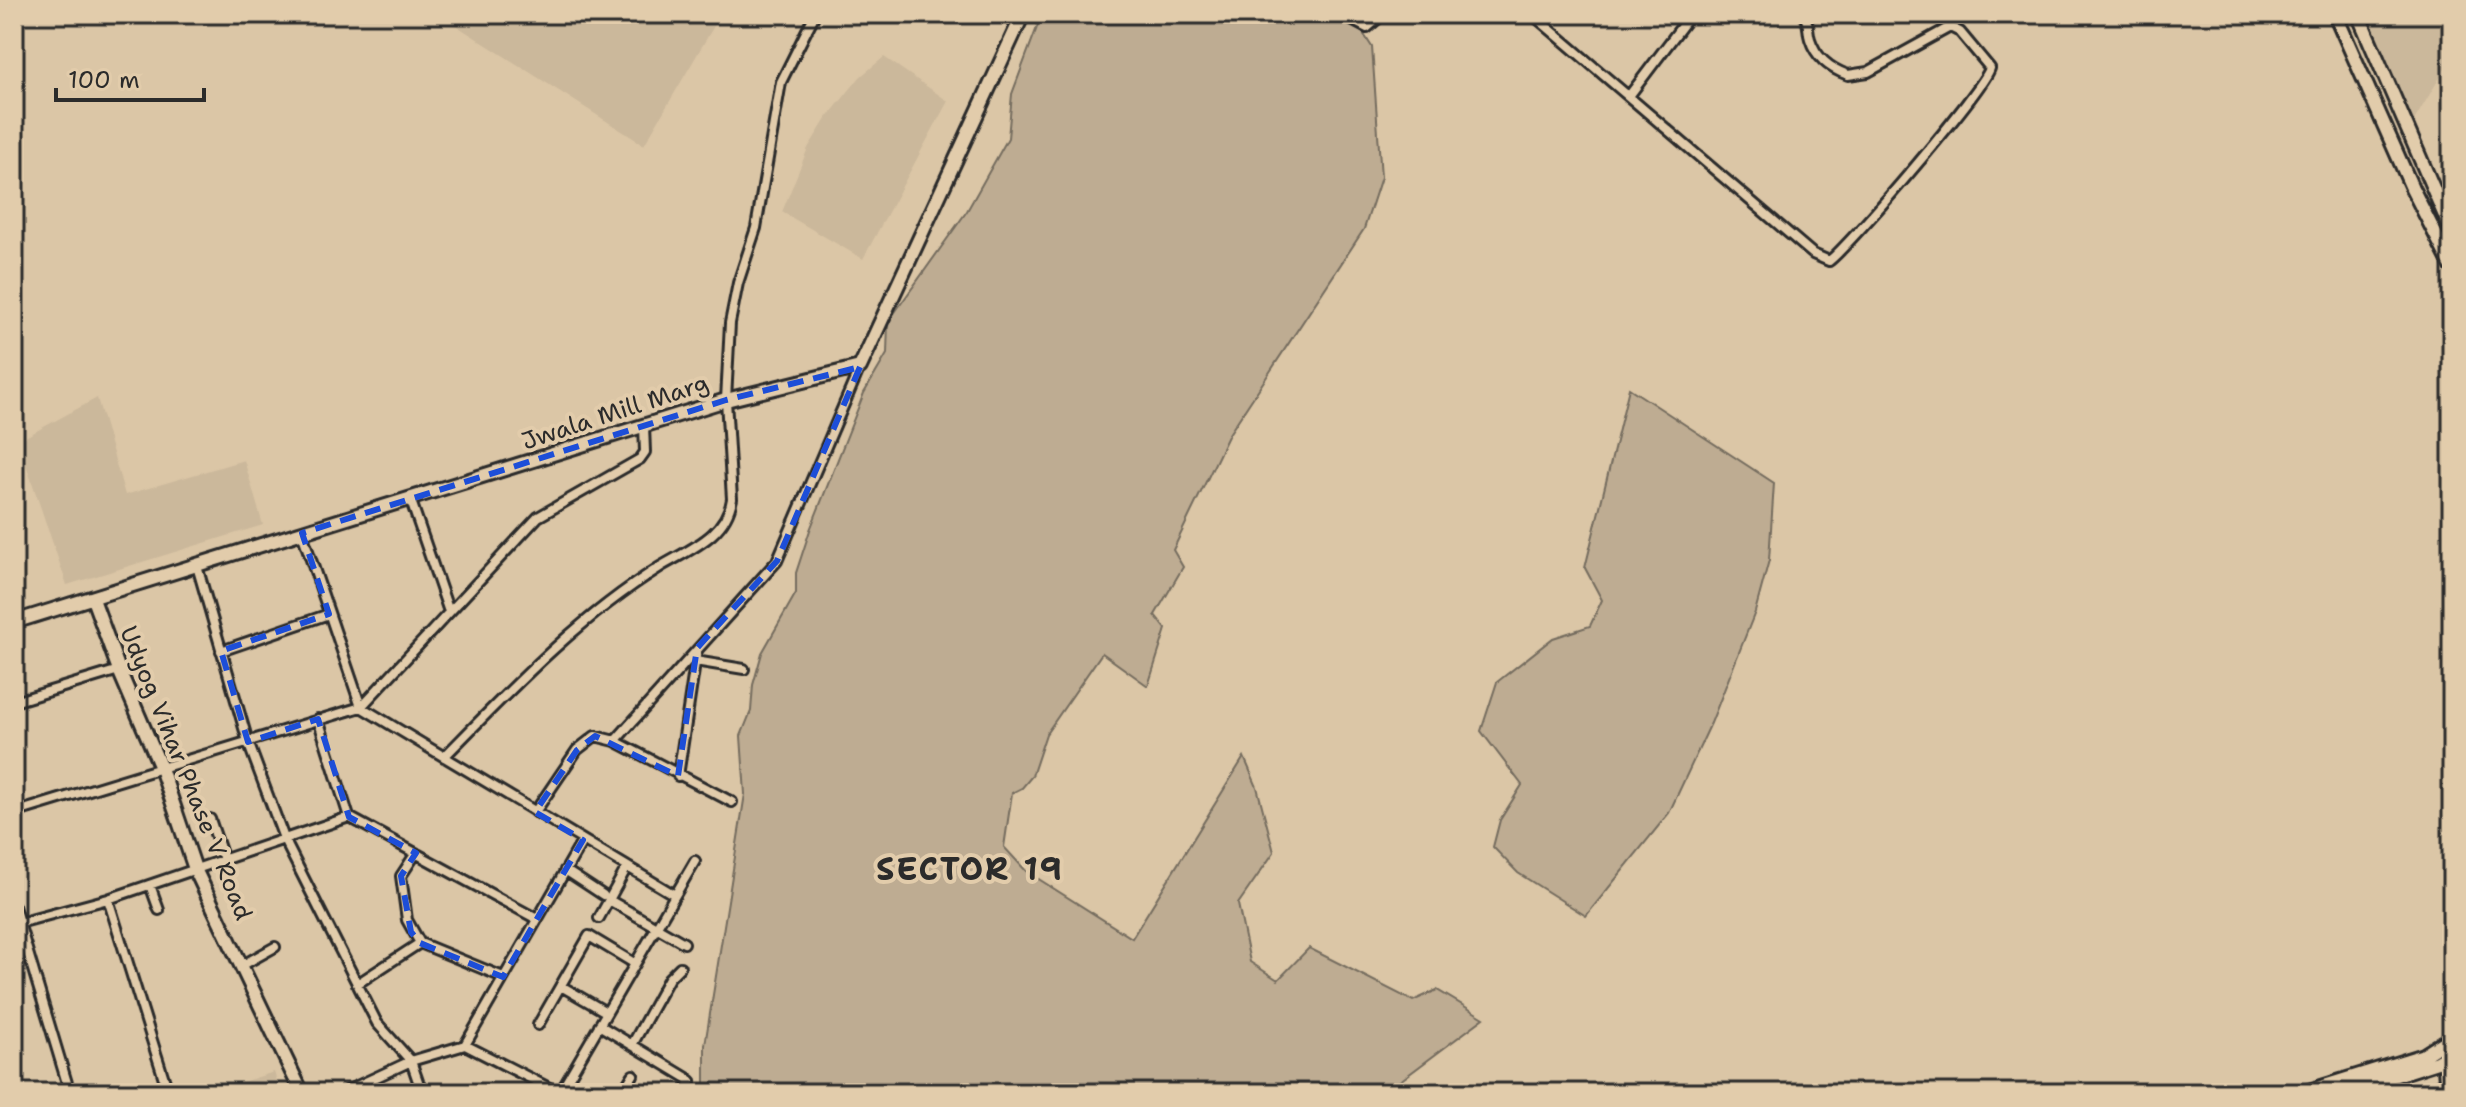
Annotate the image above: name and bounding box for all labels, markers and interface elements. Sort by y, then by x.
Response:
scale bar [56,52,204,102]
text: 100 m [68,64,140,96]
street label: Jwala Mill Marg [518,367,712,457]
street label: Udyog Vihar Phase V Road [112,621,260,925]
district label: SECTOR 19 [876,847,1064,890]

